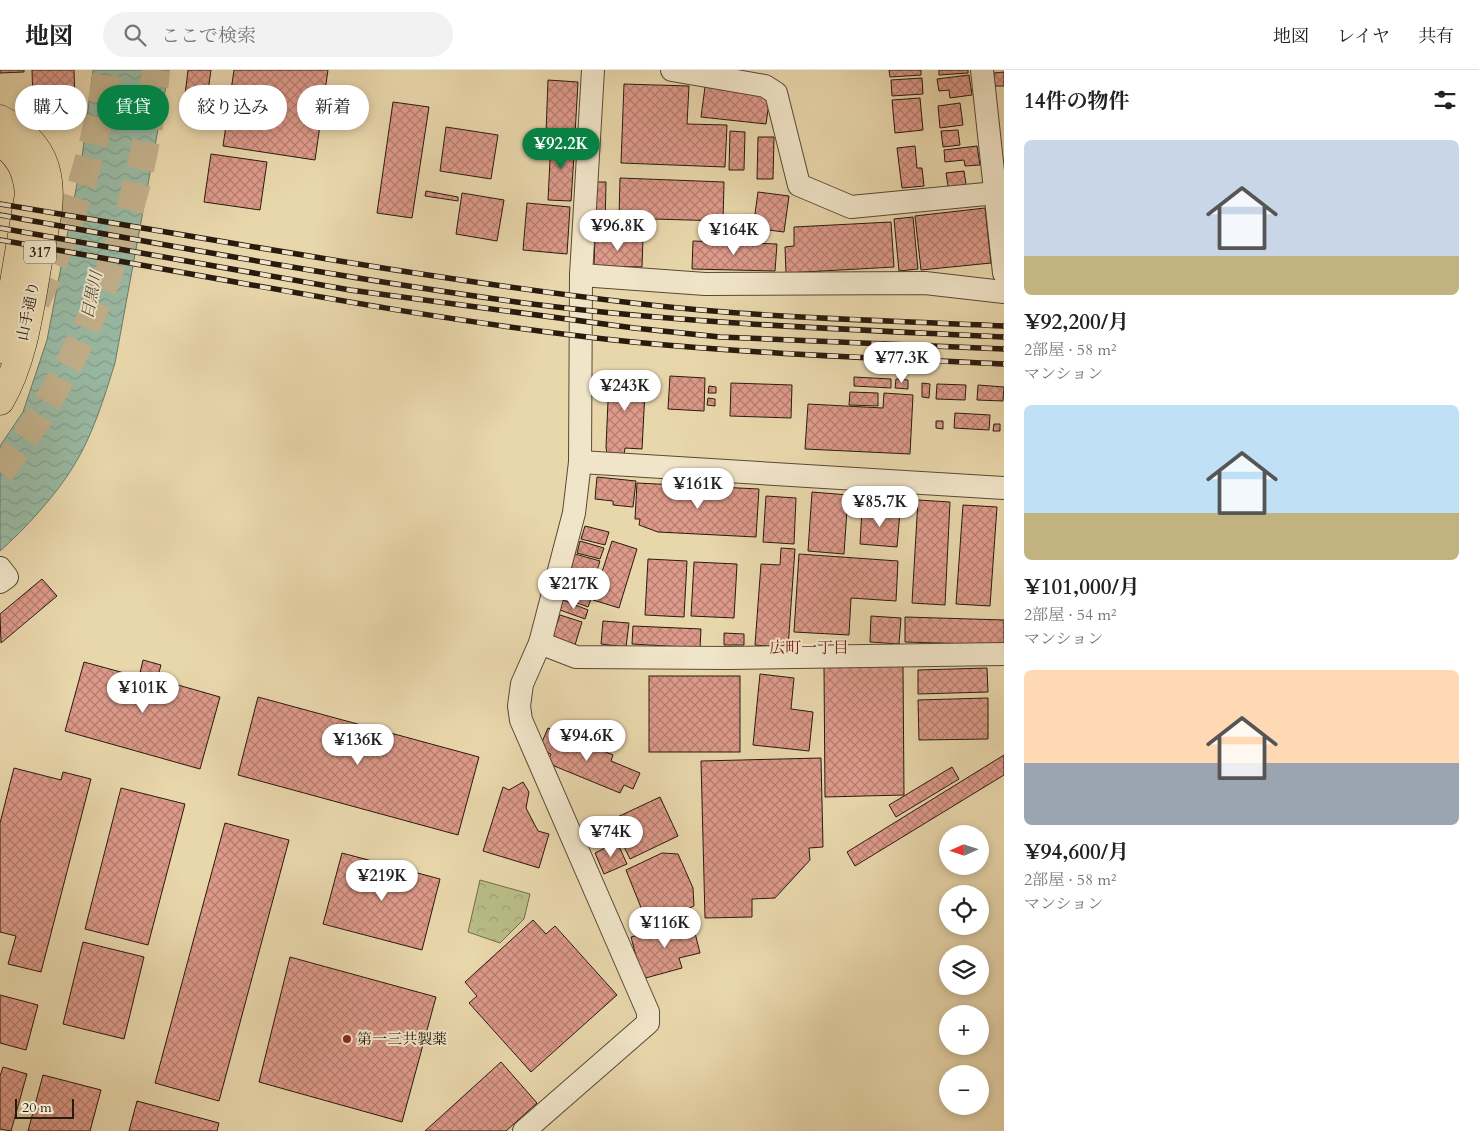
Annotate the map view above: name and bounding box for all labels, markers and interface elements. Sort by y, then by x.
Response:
search box [103,12,453,57]
text: 地図 [25,20,73,53]
icon: search [121,21,149,49]
text: ここで検索 [161,23,256,49]
text: 地図 [1273,24,1309,49]
text: レイヤ [1337,24,1390,49]
text: 共有 [1418,24,1454,49]
chip: 購入 [15,85,87,130]
chip: 賃貸 [97,85,169,130]
chip: 絞り込み [179,85,287,130]
chip: 新着 [297,85,369,130]
icon: filters [1431,86,1459,114]
text: 14件の物件 [1024,87,1130,116]
pin: ¥92.2K [520,128,602,170]
text: ¥92.2K [534,133,588,155]
icon: home [1197,173,1287,263]
pin: ¥96.8K [577,210,659,252]
pin: ¥164K [699,214,769,256]
text: ¥96.8K [591,215,645,237]
text: ¥164K [709,219,759,241]
road number: 317 [24,240,56,263]
water label: 目黒川 [77,268,108,321]
street label: 山手通り [12,280,44,342]
text: ¥92,200/月 [1024,308,1129,337]
text: 2部屋 · 58 m² [1024,339,1116,361]
pin: ¥77.3K [861,342,943,384]
text: ¥77.3K [875,347,929,369]
text: マンション [1024,363,1103,385]
pin: ¥243K [590,370,660,412]
text: ¥243K [600,375,650,397]
icon: home [1197,438,1287,528]
pin: ¥161K [663,468,733,510]
text: ¥161K [673,473,723,495]
pin: ¥85.7K [839,486,921,528]
text: ¥85.7K [853,491,907,513]
pin: ¥217K [539,568,609,610]
text: ¥217K [549,573,599,595]
text: ¥101,000/月 [1024,573,1140,602]
text: 2部屋 · 54 m² [1024,604,1116,626]
text: マンション [1024,628,1103,650]
district label: 広町一丁目 [769,637,849,659]
pin: ¥101K [108,672,178,714]
text: ¥101K [118,677,168,699]
icon: home [1197,703,1287,793]
pin: ¥94.6K [546,720,628,762]
pin: ¥136K [323,724,393,766]
text: ¥94.6K [560,725,614,747]
text: ¥136K [333,729,383,751]
pin: ¥74K [581,816,641,858]
text: ¥74K [590,821,632,843]
north arrow [939,825,989,875]
map controls [939,825,989,1115]
text: ¥94,600/月 [1024,838,1129,867]
pin: ¥219K [347,860,417,902]
text: ¥219K [357,865,407,887]
text: 2部屋 · 58 m² [1024,869,1116,891]
button: locate [939,885,989,935]
text: マンション [1024,893,1103,915]
pin: ¥116K [630,906,700,949]
text: ¥116K [640,912,690,934]
button: layers [939,945,989,995]
button: + [939,1005,989,1055]
place label: 第一三共製薬 [357,1029,447,1049]
marker: 第一三共製薬 [341,1033,353,1045]
button: − [939,1065,989,1115]
scale bar [15,1096,74,1119]
text: 20 m [22,1098,52,1117]

